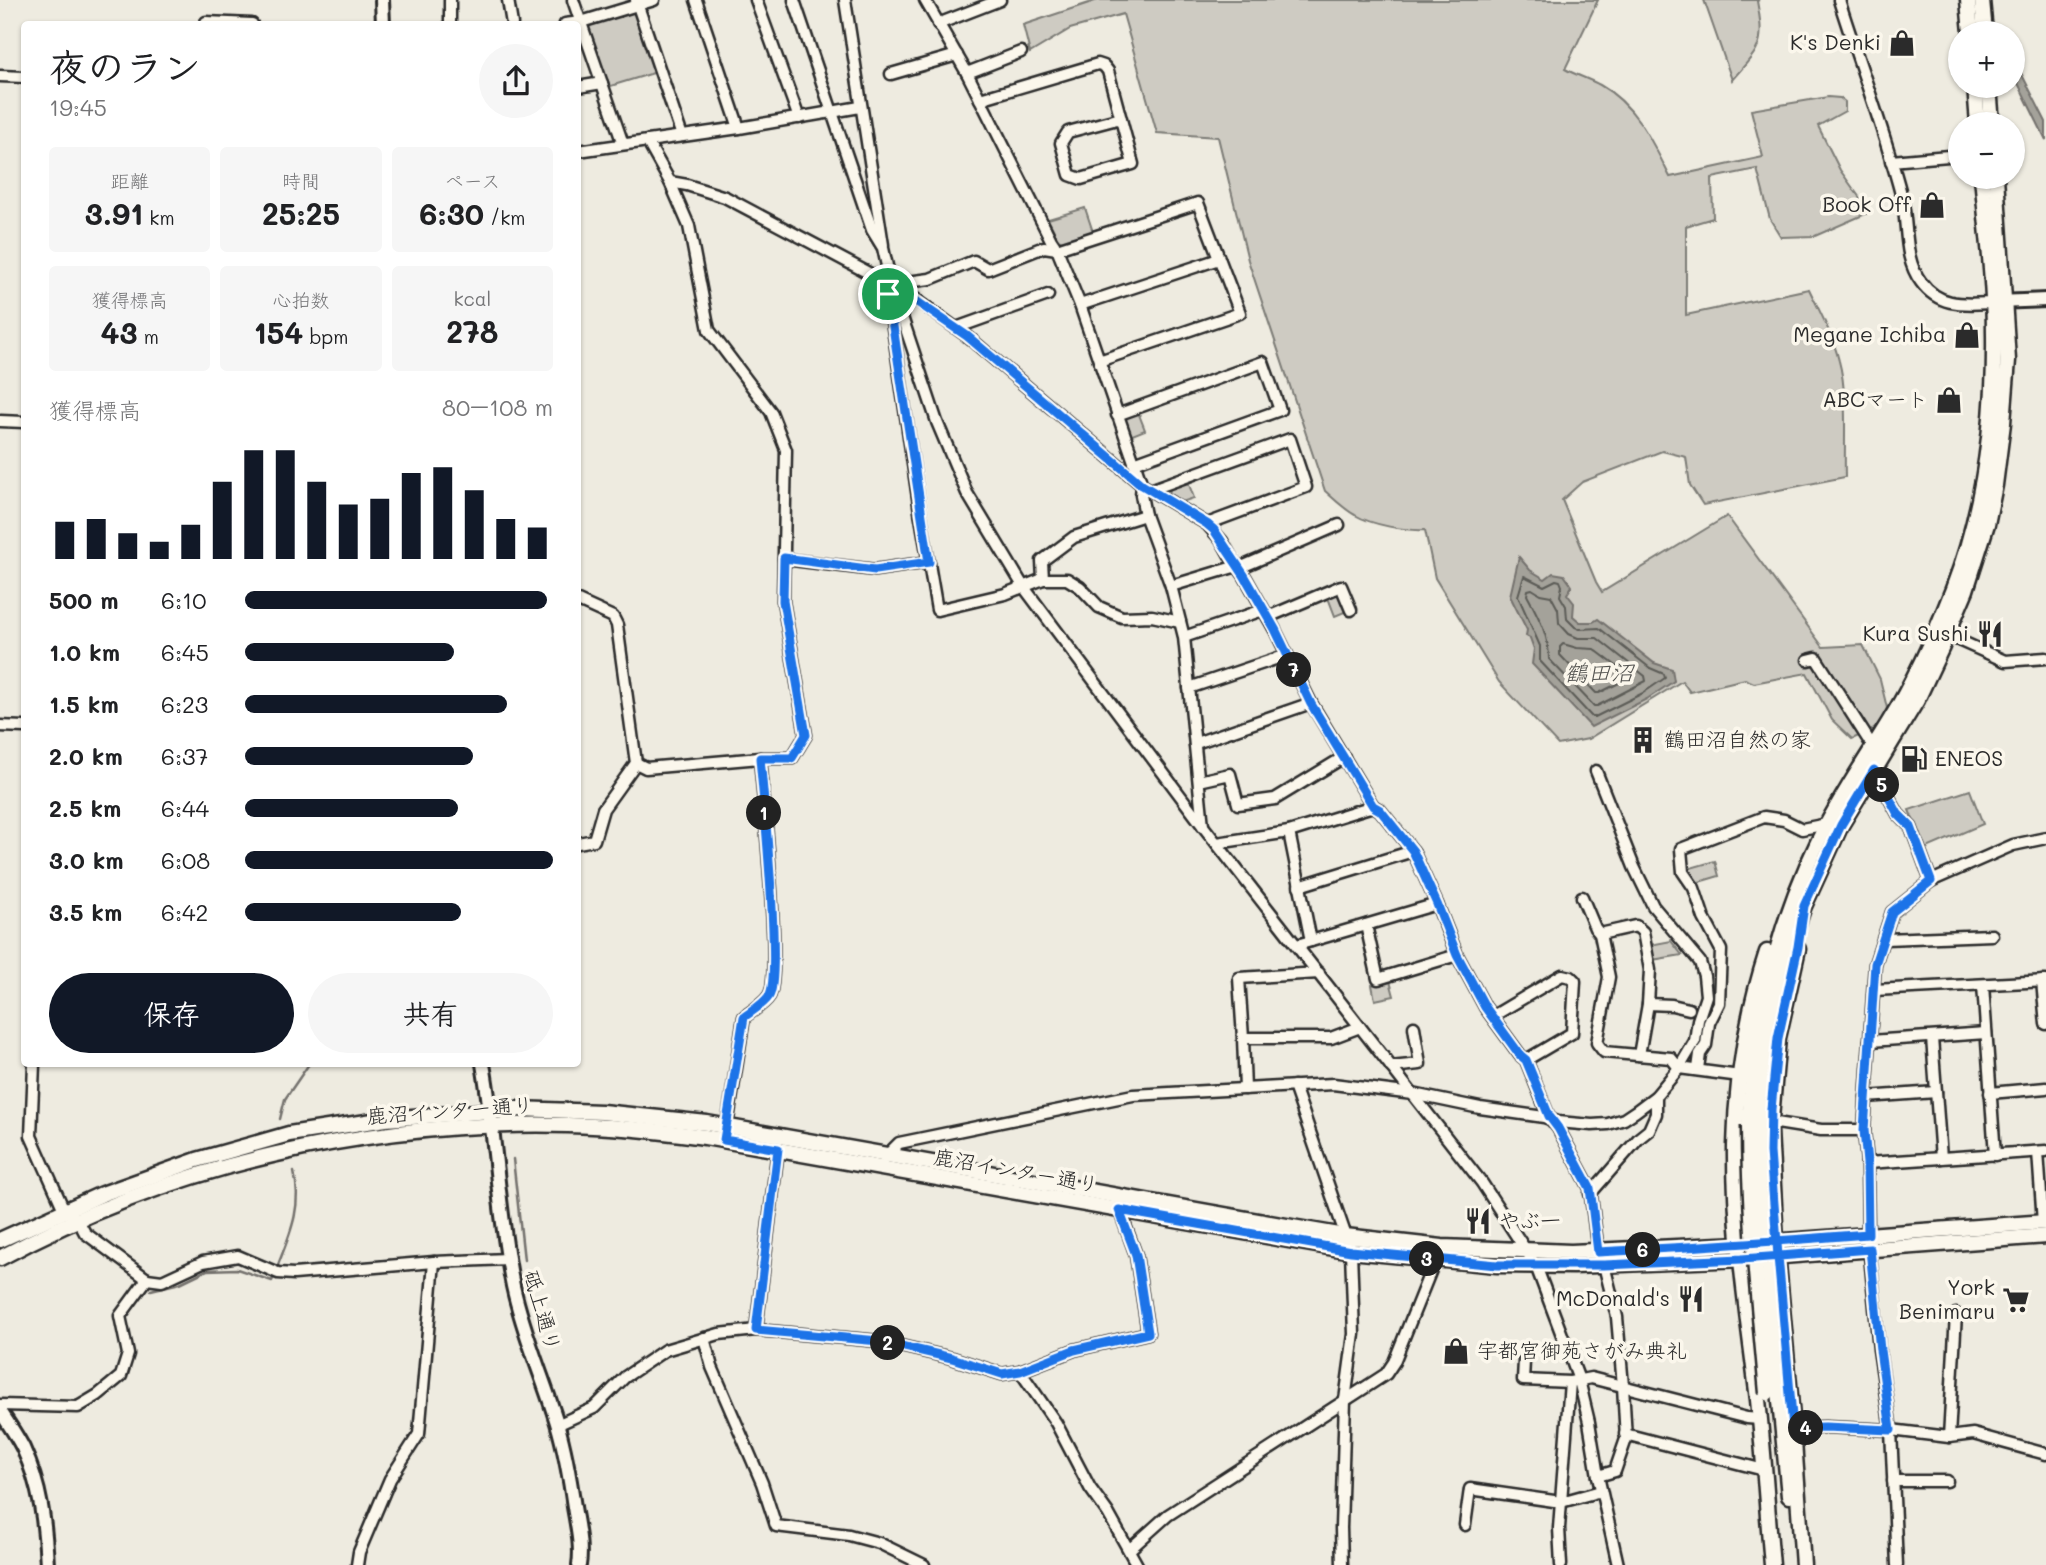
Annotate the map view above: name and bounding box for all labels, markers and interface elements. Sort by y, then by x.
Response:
map controls [1948,21,2025,189]
button: + [1948,21,2025,98]
place label: K's Denki [1790,28,1881,55]
shop icon: K's Denki [1887,28,1917,58]
text: 夜のラン [49,41,201,91]
button: share [479,44,553,118]
text: 19:45 [49,92,107,122]
button: − [1948,112,2025,189]
text: 距離 [111,168,149,193]
text: 時間 [282,168,320,193]
text: ペース [444,168,500,193]
place label: Book Off [1822,190,1912,217]
shop icon: Book Off [1917,190,1947,220]
text: 3.91 [85,193,143,233]
text: 25:25 [262,193,340,233]
text: 6:30 [419,193,484,233]
text: km [143,205,175,230]
text: /km [484,205,525,230]
pin [858,264,918,324]
icon: arrive [869,275,907,313]
text: kcal [453,286,491,311]
text: 獲得標高 [92,287,168,312]
text: 心拍数 [272,287,330,312]
text: 278 [446,311,498,351]
text: 43 [101,312,138,352]
text: 154 [254,312,303,352]
place label: Megane Ichiba [1793,320,1946,347]
shop icon: Megane Ichiba [1952,320,1982,350]
text: m [138,324,159,349]
text: bpm [303,324,348,349]
place label: ABCマート [1822,385,1928,412]
shop icon: ABCマート [1934,385,1964,415]
text: 80–108 m [442,392,553,422]
text: 獲得標高 [49,395,141,425]
text: 500 m [49,585,119,615]
text: 6:10 [161,585,207,615]
place label: Kura Sushi [1863,619,1969,646]
restaurant icon: Kura Sushi [1975,619,2005,649]
text: 1.0 km [49,637,120,667]
text: 6:45 [161,637,209,667]
pin: 7 [1276,652,1312,688]
text: 7 [1288,657,1299,682]
water label: 鶴田沼 [1565,657,1636,687]
text: 1.5 km [49,689,119,719]
text: 6:23 [161,689,208,719]
building icon: 鶴田沼自然の家 [1628,725,1658,755]
place label: 鶴田沼自然の家 [1664,725,1811,752]
text: 2.0 km [49,741,123,771]
text: 6:37 [161,741,208,771]
fuel station icon: ENEOS [1899,744,1929,774]
place label: ENEOS [1935,744,2003,771]
pin: 5 [1864,768,1899,802]
text: 5 [1876,772,1887,797]
text: 2.5 km [49,793,121,823]
text: 6:44 [161,793,209,823]
pin: 1 [746,796,782,830]
text: 1 [759,800,768,825]
text: 3.0 km [49,845,124,875]
text: 6:08 [161,845,210,875]
text: 3.5 km [49,897,122,927]
text: 6:42 [161,897,208,927]
button: 保存 [49,973,294,1053]
button: 共有 [308,973,553,1053]
street label: 鹿沼インター通り [366,1090,534,1129]
street label: 鹿沼インター通り [932,1142,1101,1197]
restaurant icon: やぶ一 [1463,1206,1493,1236]
place label: やぶ一 [1499,1206,1561,1233]
pin: 6 [1626,1232,1660,1268]
text: 6 [1637,1237,1648,1262]
pin: 3 [1410,1242,1444,1276]
text: 3 [1421,1246,1432,1271]
street label: 砥上通り [519,1266,568,1355]
place label: York Benimaru [1899,1273,1995,1324]
place label: McDonald's [1556,1284,1670,1311]
restaurant icon: McDonald's [1676,1284,1706,1314]
supermarket icon: York Benimaru [2001,1285,2031,1315]
pin: 2 [870,1326,906,1360]
text: 2 [882,1330,893,1355]
shop icon: 宇都宮御苑さがみ典礼 [1441,1336,1471,1366]
place label: 宇都宮御苑さがみ典礼 [1477,1336,1687,1363]
pin: 4 [1788,1410,1824,1446]
text: 4 [1799,1415,1812,1440]

